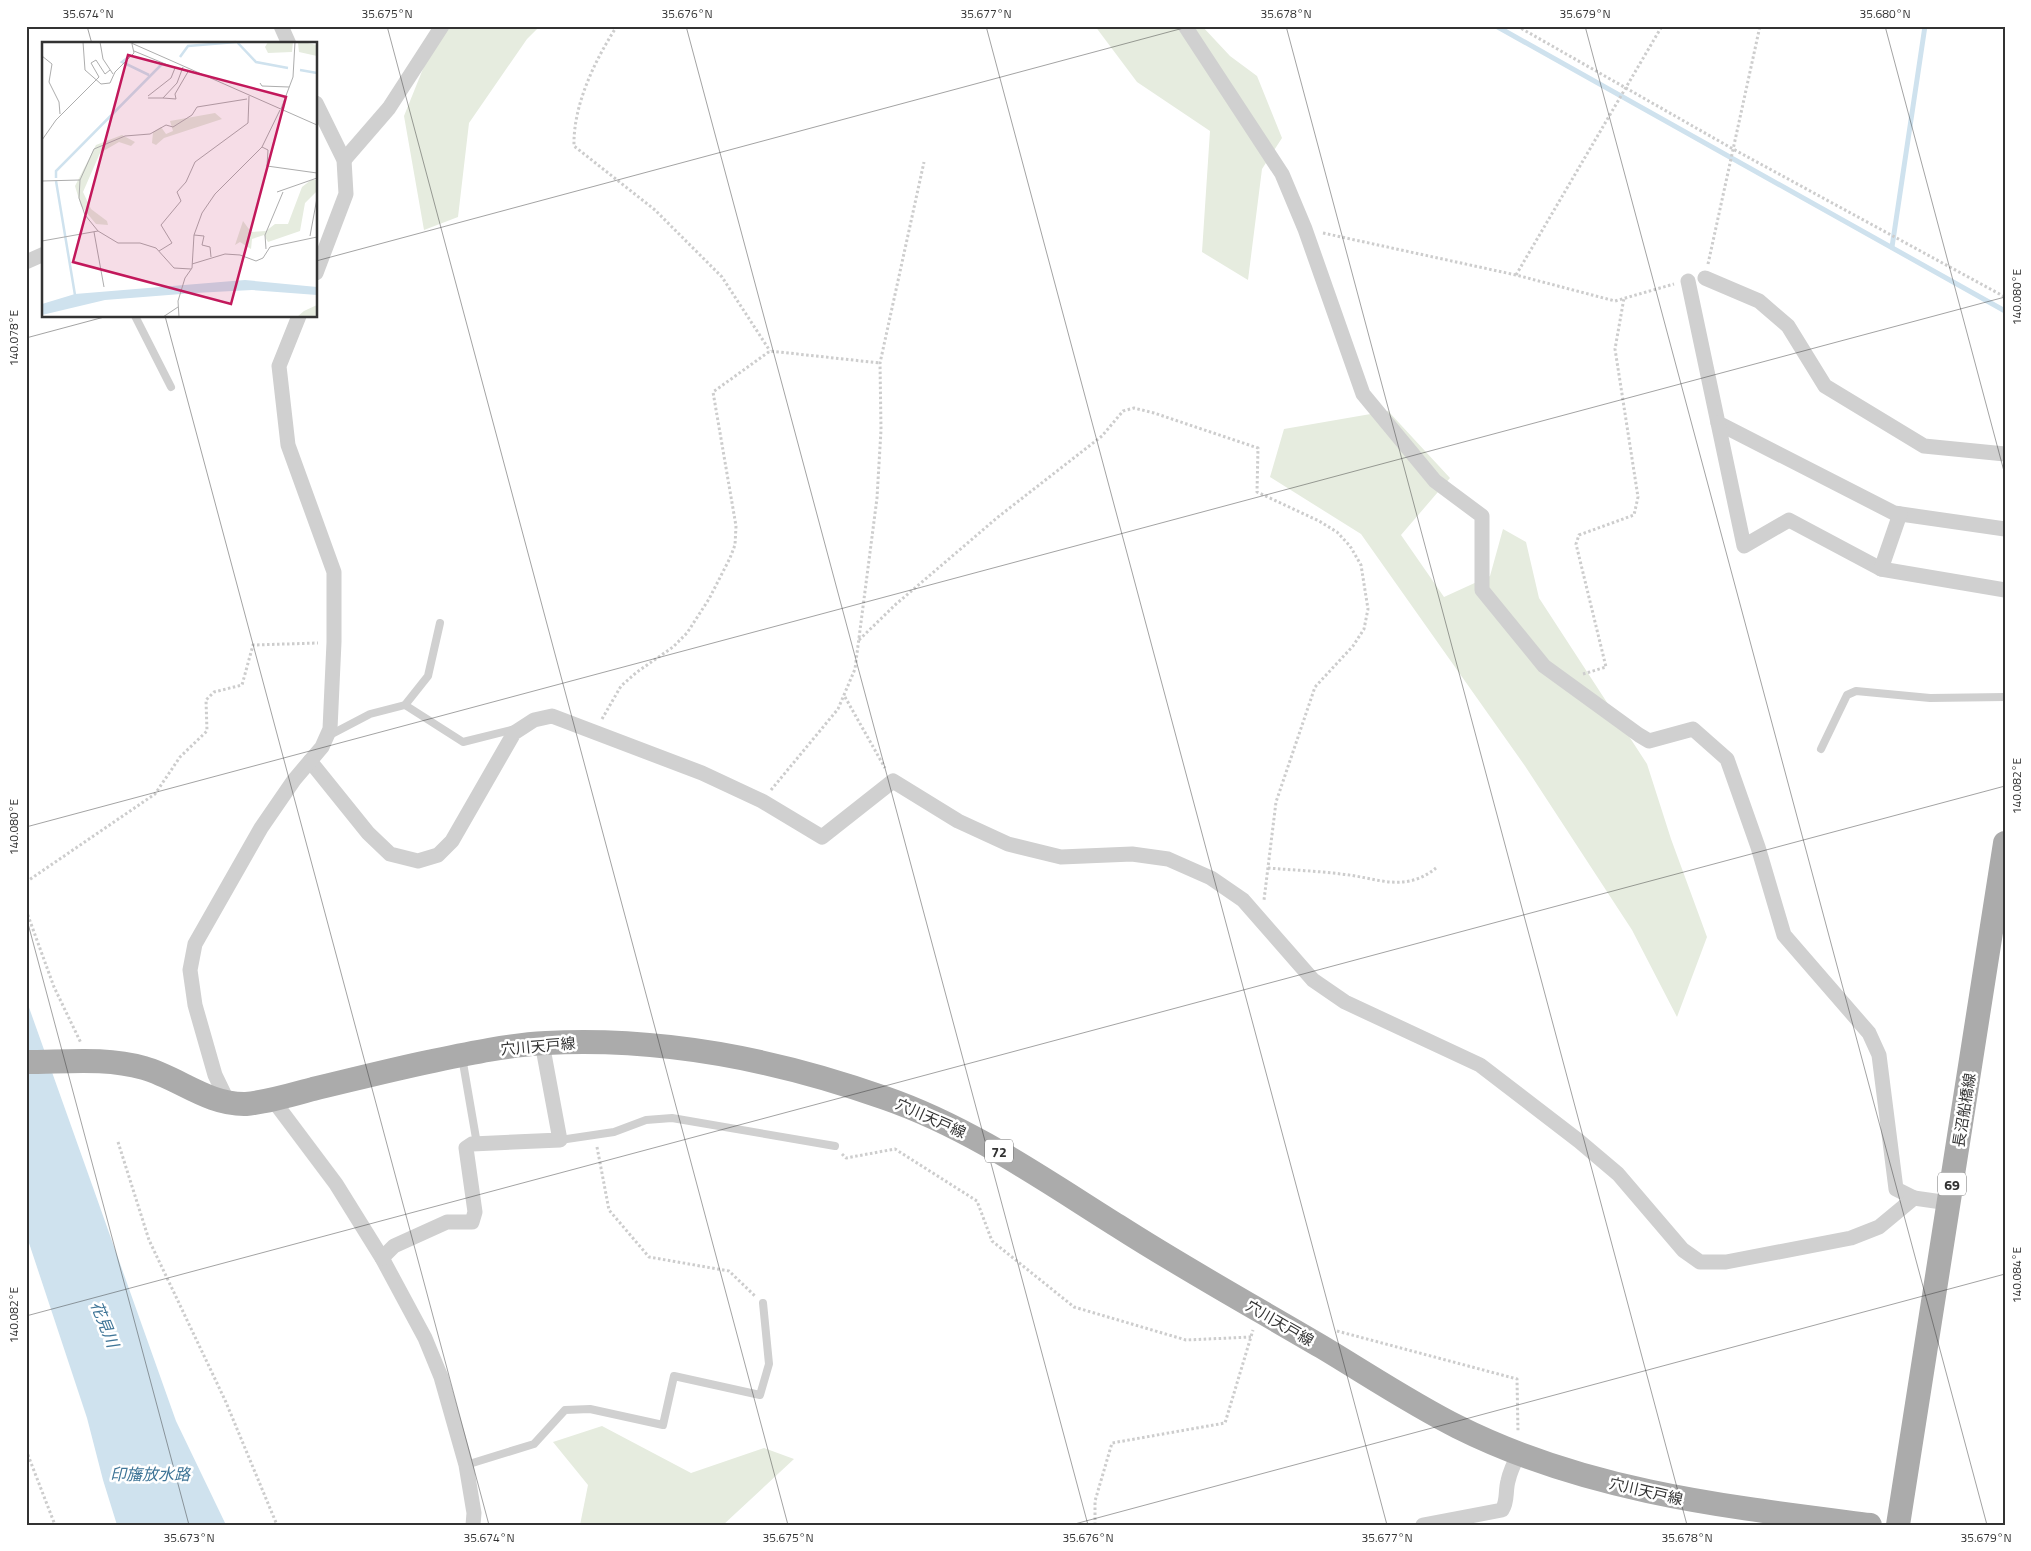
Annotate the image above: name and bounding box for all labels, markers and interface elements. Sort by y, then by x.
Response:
text: 35.674°N [62,4,114,23]
text: 35.675°N [361,4,413,23]
text: 35.676°N [661,4,713,23]
text: 35.677°N [960,4,1012,23]
text: 35.678°N [1260,4,1312,23]
text: 35.679°N [1559,4,1611,23]
text: 35.680°N [1859,4,1911,23]
inset map [42,42,318,318]
text: 140.080°E [2007,269,2026,325]
text: 140.078°E [4,310,23,366]
text: 140.082°E [2007,758,2026,814]
text: 140.080°E [4,799,23,855]
street label: 穴川天戸線 [500,1031,576,1061]
street label: 長沼船橋線 [1947,1071,1981,1149]
street label: 穴川天戸線 [892,1092,970,1144]
road number: 72 [985,1140,1013,1162]
road number: 69 [1938,1172,1966,1196]
text: 140.084°E [2007,1247,2026,1303]
text: 140.082°E [4,1287,23,1343]
street label: 穴川天戸線 [1242,1294,1318,1352]
water label: 花見川 [85,1297,126,1353]
water label: 印旛放水路 [110,1462,192,1486]
street label: 穴川天戸線 [1607,1471,1685,1511]
text: 35.673°N [163,1528,215,1547]
text: 35.674°N [463,1528,515,1547]
text: 35.675°N [762,1528,814,1547]
text: 35.676°N [1062,1528,1114,1547]
text: 35.677°N [1361,1528,1413,1547]
text: 35.678°N [1661,1528,1713,1547]
text: 35.679°N [1960,1528,2012,1547]

